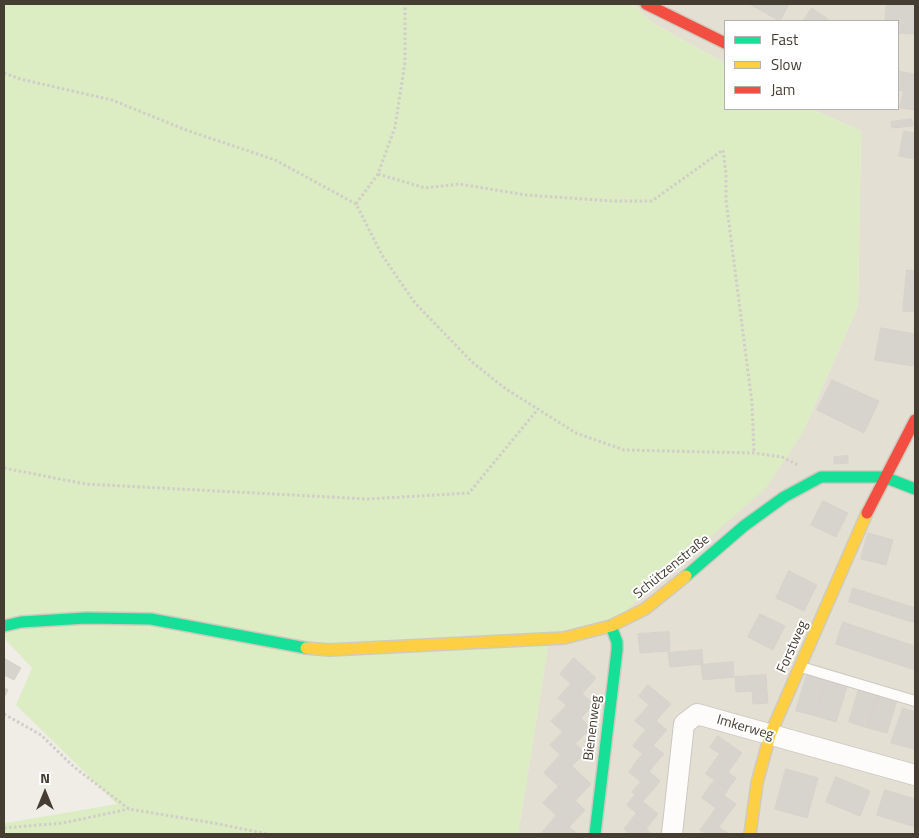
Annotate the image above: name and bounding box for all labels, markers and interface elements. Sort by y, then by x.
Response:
legend [724,20,899,110]
text: Fast [771,28,798,51]
text: Slow [771,53,802,76]
text: Jam [771,78,795,101]
street label: Schützenstraße [631,531,713,603]
street label: Forstweg [774,618,812,676]
street label: Bienenweg [581,694,605,762]
street label: Imkerweg [715,712,775,744]
text: N [40,767,50,788]
north arrow [20,768,70,818]

